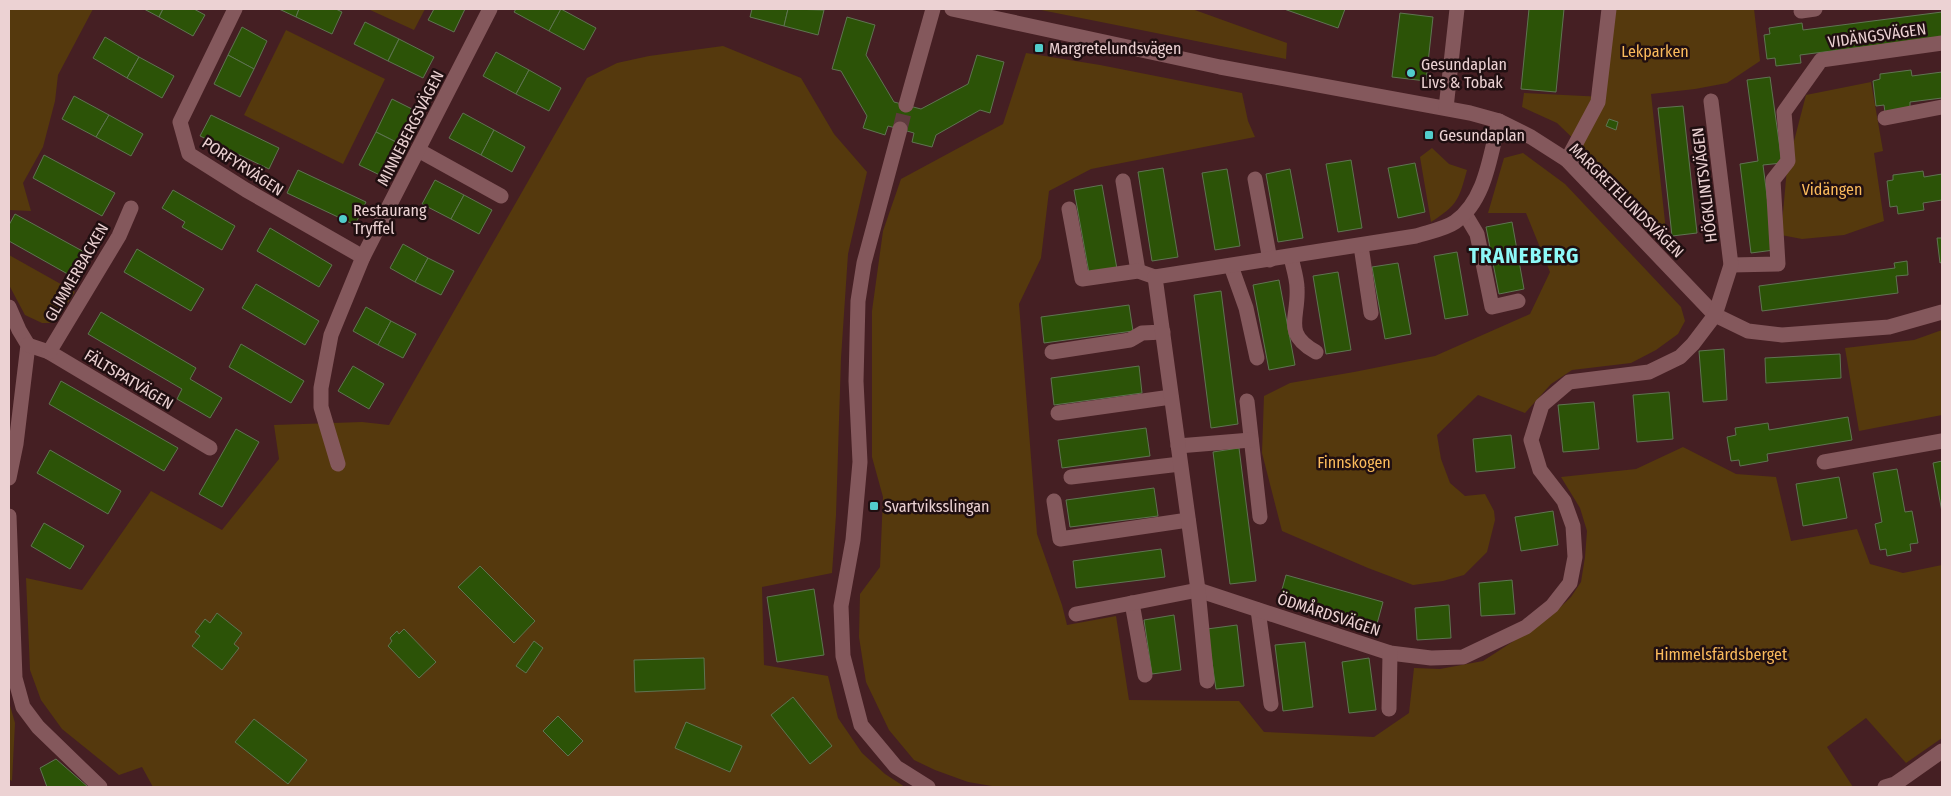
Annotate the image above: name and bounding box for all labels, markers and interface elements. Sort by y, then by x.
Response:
street label: VIDÄNGSVÄGEN [1827,19,1927,52]
place label: Margretelundsvägen [1049,39,1181,58]
marker: Margretelundsvägen [1033,42,1045,54]
park label: Lekparken [1621,42,1689,61]
place label: Gesundaplan Livs & Tobak [1421,55,1507,92]
street label: MINNEBERGSVÄGEN [373,67,448,189]
marker: Gesundaplan Livs & Tobak [1405,67,1417,79]
place label: Gesundaplan [1439,126,1525,145]
street label: HÖGKLINTSVÄGEN [1688,126,1721,243]
marker: Gesundaplan [1423,129,1435,141]
street label: PORFYRVÄGEN [198,133,287,200]
street label: MARGRETELUNDSVÄGEN [1565,139,1688,262]
park label: Vidängen [1802,180,1862,199]
place label: Restaurang Tryffel [353,201,427,238]
marker: Restaurang Tryffel [337,213,349,225]
street label: GLIMMERBACKEN [41,220,112,325]
district label: TRANEBERG [1469,243,1579,269]
street label: FÄLTSPATVÄGEN [81,345,177,413]
park label: Finnskogen [1317,453,1391,472]
place label: Svartviksslingan [884,497,990,516]
marker: Svartviksslingan [868,500,880,512]
street label: ÖDMÅRDSVÄGEN [1275,588,1383,640]
park label: Himmelsfärdsberget [1655,645,1788,664]

